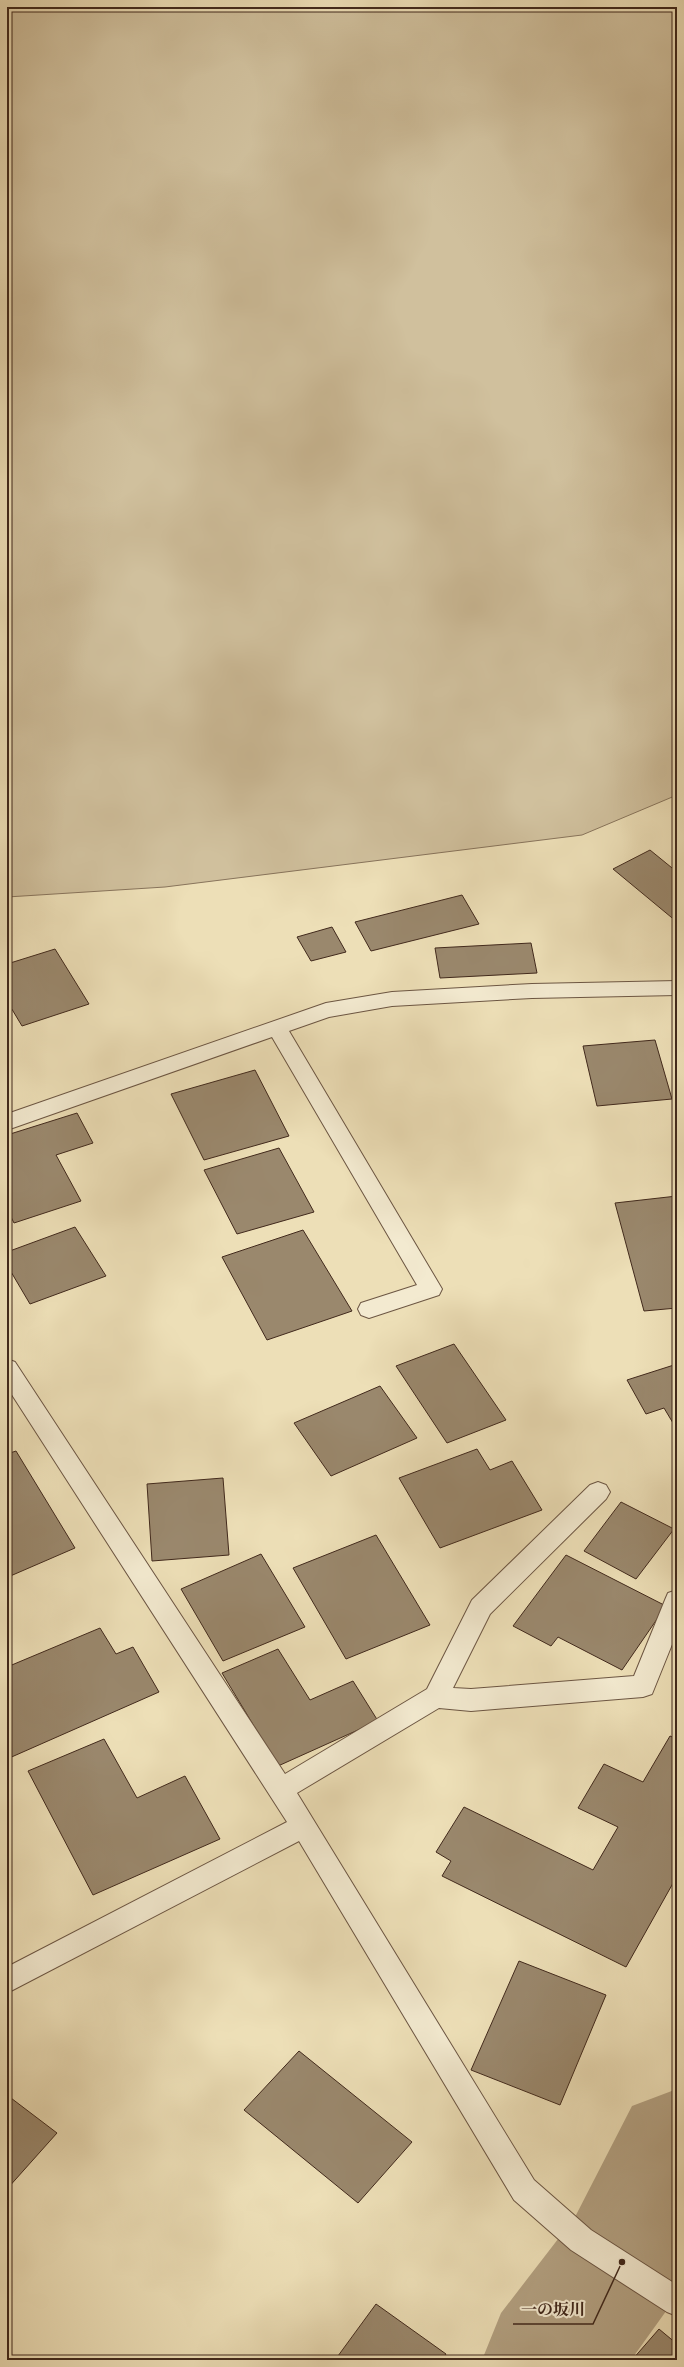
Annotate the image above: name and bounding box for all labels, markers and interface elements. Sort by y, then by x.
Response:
callout: 一の坂川 [513,2296,593,2324]
text: 一の坂川 [521,2299,585,2320]

